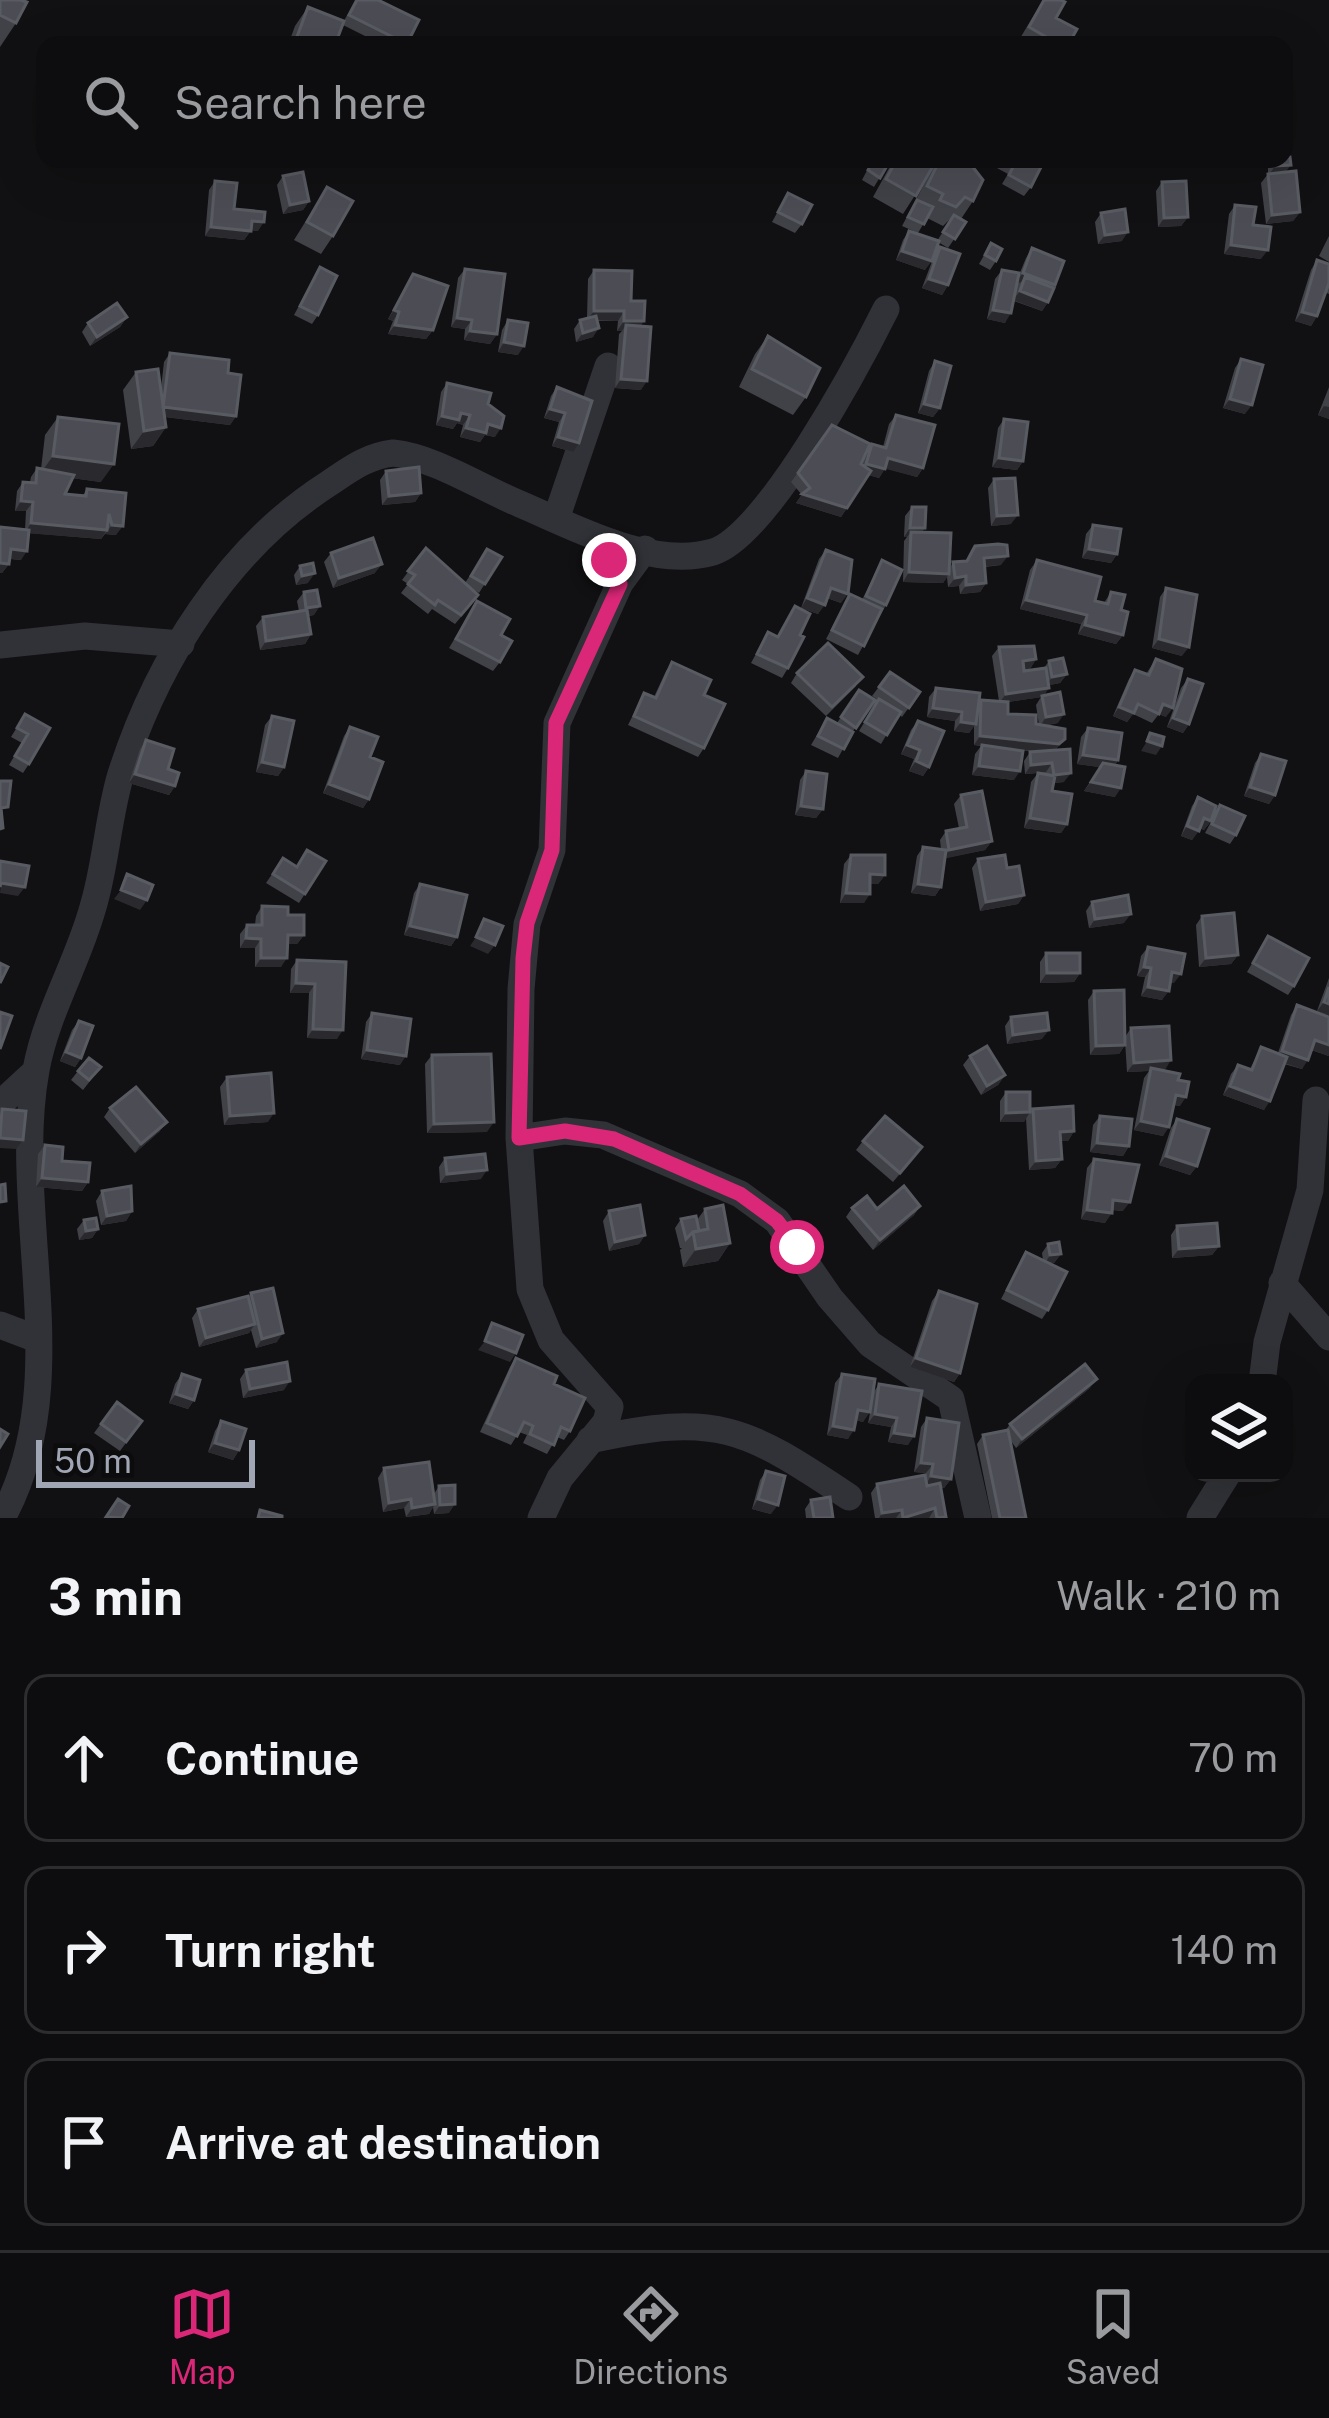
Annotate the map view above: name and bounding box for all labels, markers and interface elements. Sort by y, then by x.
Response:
search box [36,36,1293,168]
icon: search [78,69,144,135]
text: Search here [174,76,427,129]
route end [582,533,636,587]
route start [770,1220,824,1274]
map controls [1185,1374,1293,1482]
button: layers [1185,1374,1293,1482]
scale bar [36,1434,255,1487]
text: 50 m [54,1442,132,1480]
text: 3 min [48,1567,183,1626]
text: Walk · 210 m [1057,1573,1281,1619]
icon: ahead [51,1725,117,1791]
text: Continue [165,1732,359,1785]
text: 70 m [1188,1735,1278,1781]
icon: right [51,1917,117,1983]
text: Turn right [165,1924,376,1977]
text: 140 m [1171,1927,1278,1973]
icon: arrive [51,2109,117,2175]
text: Arrive at destination [165,2116,601,2169]
tab: Map [169,2281,236,2391]
tab: Directions [573,2281,728,2391]
tab: Saved [1066,2281,1160,2391]

